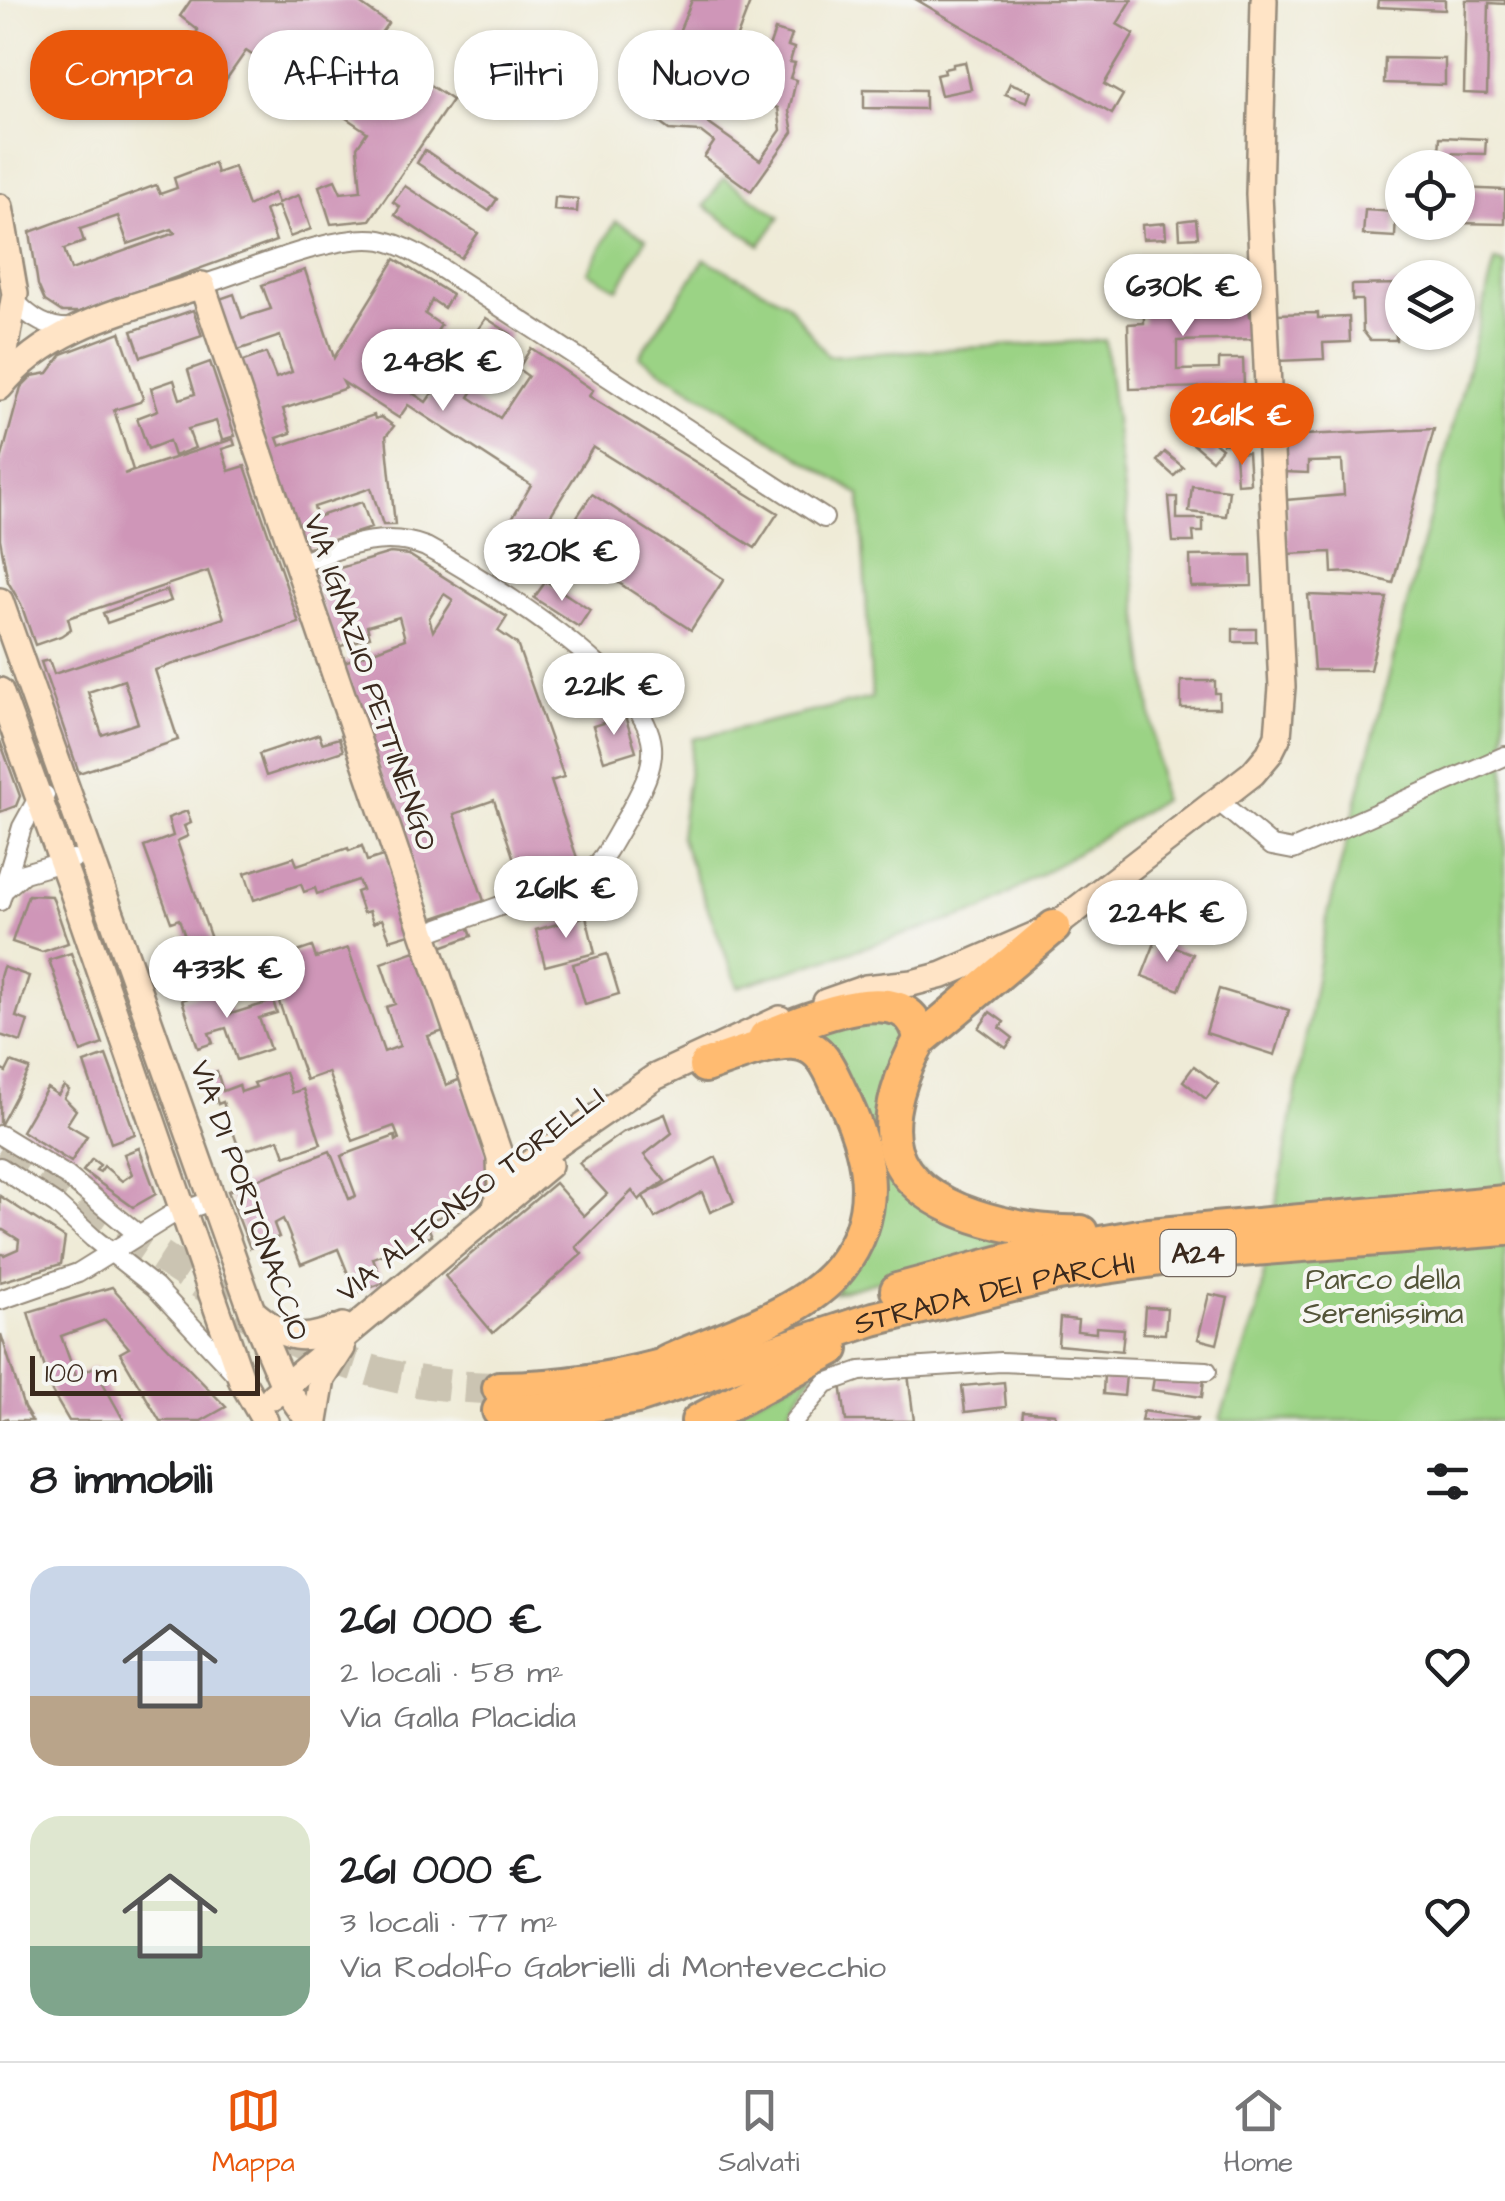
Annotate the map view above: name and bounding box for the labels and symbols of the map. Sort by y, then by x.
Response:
pin: 630K € [1102,254,1264,339]
pin: 248K € [362,329,524,414]
pin: 261K € [1161,383,1323,468]
street label: VIA IGNAZIO PETTINENGO [293,509,447,856]
pin: 320K € [481,519,643,604]
pin: 221K € [533,653,695,738]
pin: 261K € [485,856,647,941]
pin: 224K € [1086,880,1248,965]
pin: 433K € [146,936,308,1021]
street label: VIA DI PORTONACCIO [179,1054,319,1346]
street label: VIA ALFONSO TORELLI [328,1077,613,1313]
road number: A24 [1160,1230,1236,1276]
street label: STRADA DEI PARCHI [849,1243,1138,1346]
park label: Parco della Serenissima [1302,1259,1464,1335]
scale bar [30,1351,260,1396]

